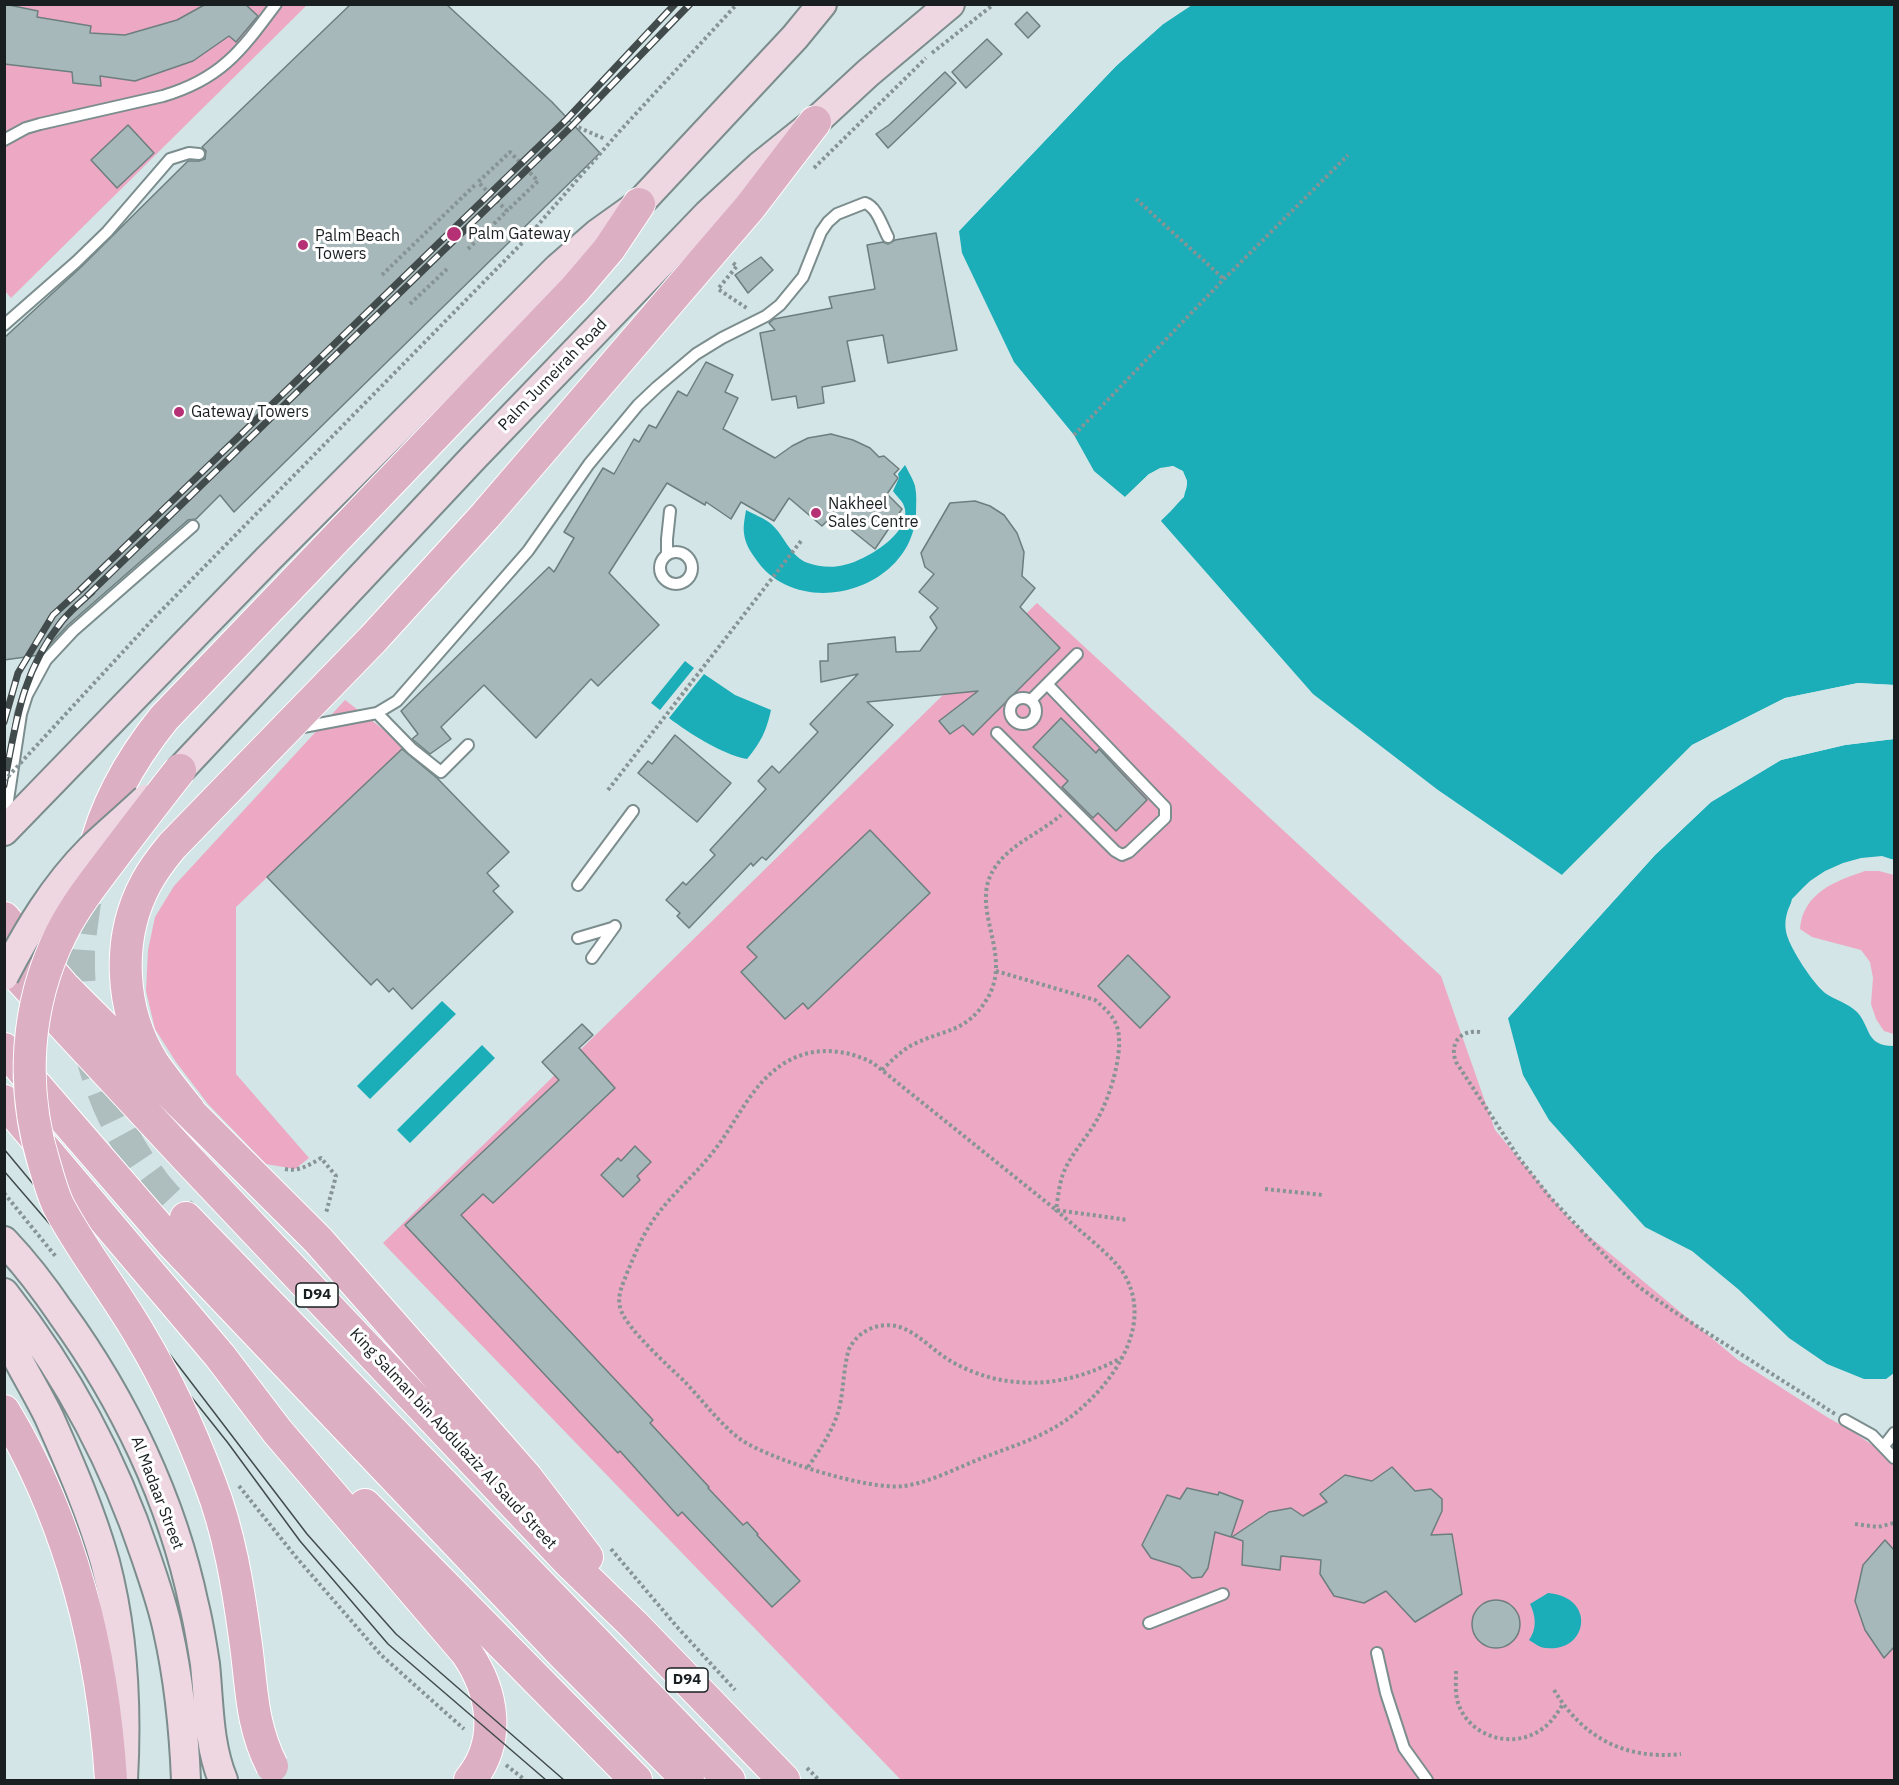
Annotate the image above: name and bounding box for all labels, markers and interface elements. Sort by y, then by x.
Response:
place label: Palm Gateway [468,224,571,244]
marker: Palm Gateway [445,225,463,243]
place label: Palm Beach Towers [315,226,400,264]
marker: Palm Beach Towers [296,238,310,252]
street label: Palm Jumeirah Road [495,315,611,435]
place label: Gateway Towers [191,402,309,422]
marker: Gateway Towers [172,405,186,419]
place label: Nakheel Sales Centre [828,494,919,532]
marker: Nakheel Sales Centre [809,506,823,520]
road number: D94 [296,1283,338,1307]
street label: King Salman bin Abdulaziz Al Saud Street [345,1325,561,1553]
street label: Al Madaar Street [127,1434,187,1552]
road number: D94 [666,1668,708,1692]

